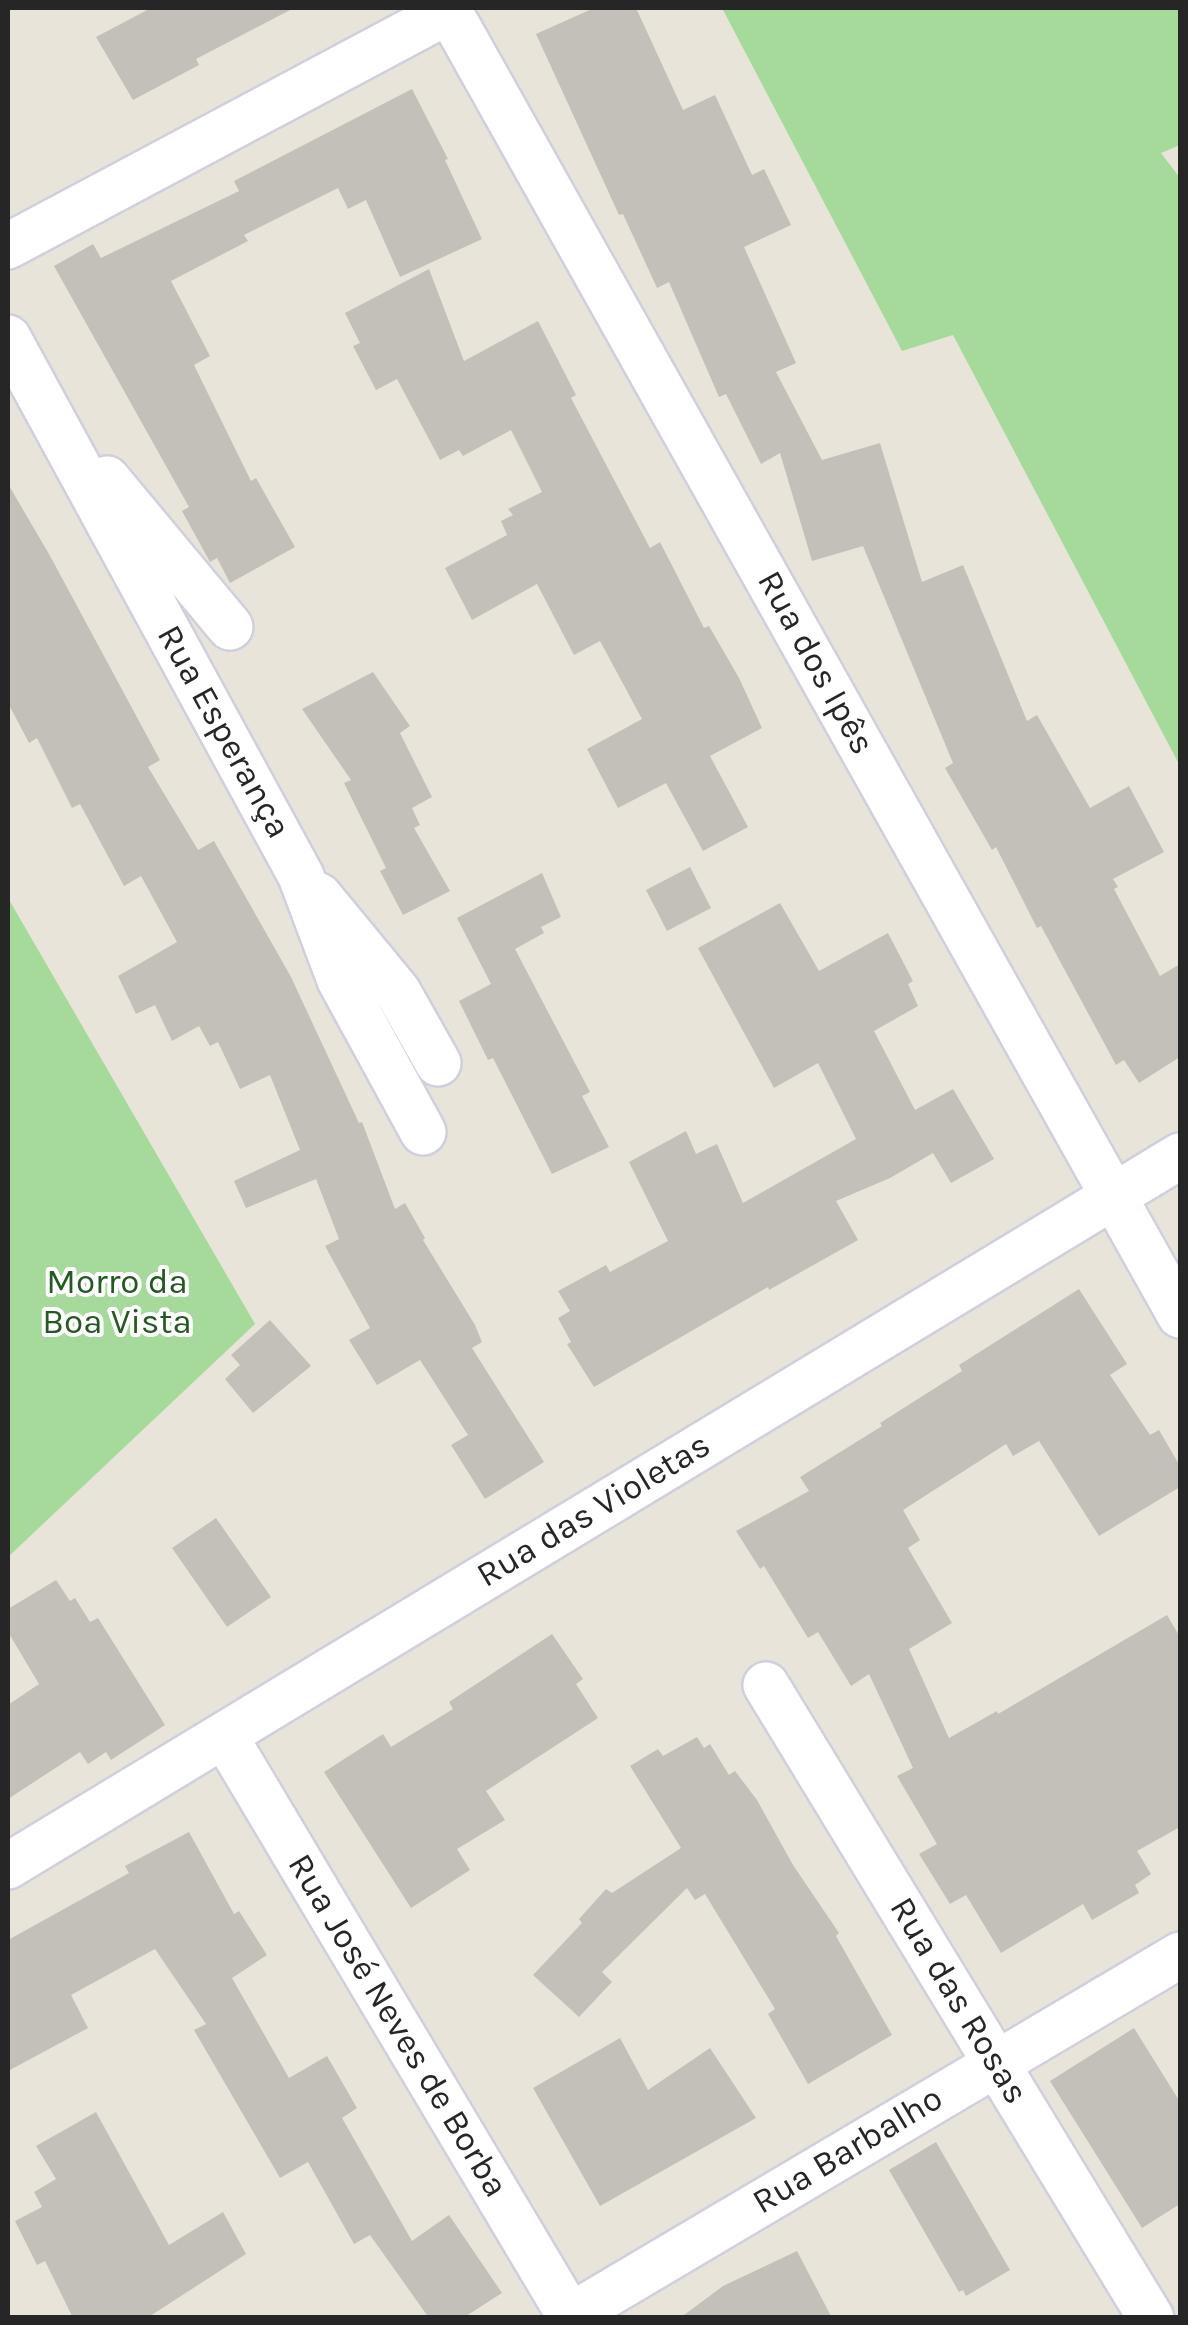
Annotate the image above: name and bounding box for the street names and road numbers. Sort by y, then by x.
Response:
street label: Rua dos Ipês [747,564,883,762]
street label: Rua Esperança [147,618,299,846]
street label: Rua das Violetas [470,1425,718,1597]
street label: Rua José Neves de Borba [278,1847,516,2205]
street label: Rua das Rosas [880,1890,1036,2112]
street label: Rua Barbalho [745,2078,951,2224]

